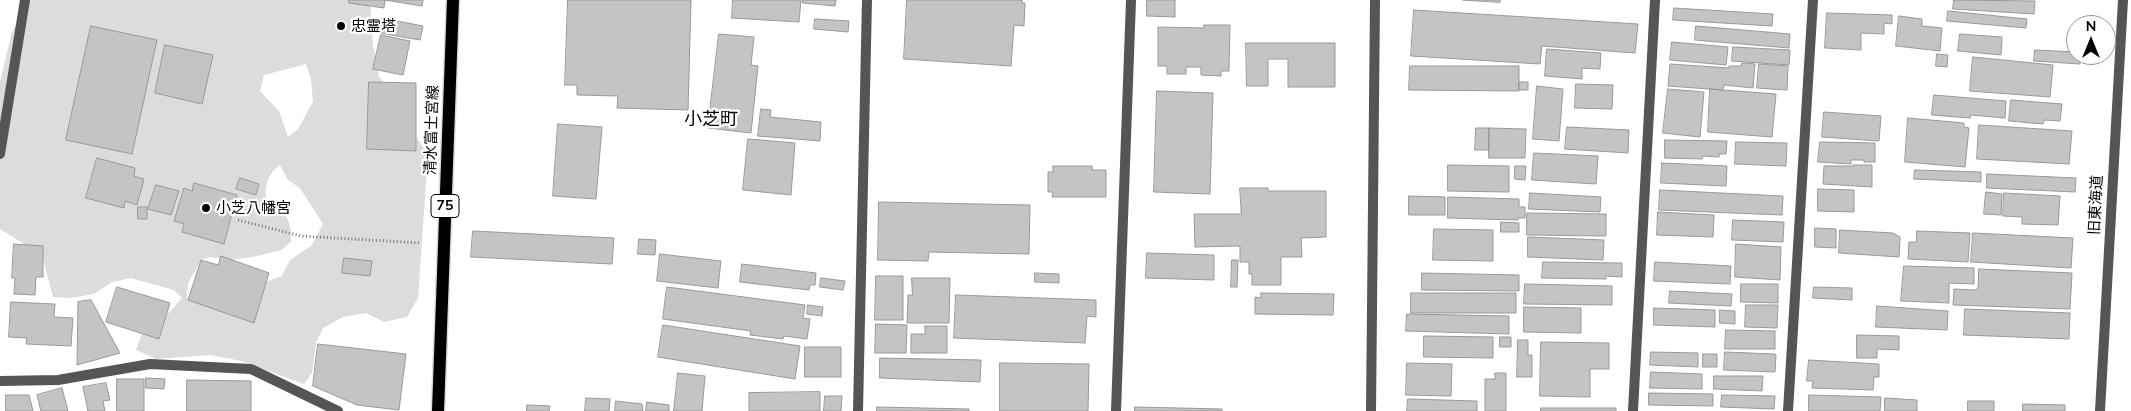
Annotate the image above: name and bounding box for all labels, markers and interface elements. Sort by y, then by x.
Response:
north arrow [2066,15,2116,65]
place label: 忠霊塔 [351,17,396,35]
text: N [2086,17,2096,35]
marker: 忠霊塔 [335,20,347,32]
street label: 清水富士宮線 [421,85,443,175]
district label: 小芝町 [684,109,738,131]
street label: 旧東海道 [2085,175,2107,235]
road number: 75 [431,195,459,218]
place label: 小芝八幡宮 [216,199,291,217]
marker: 小芝八幡宮 [200,202,212,214]

